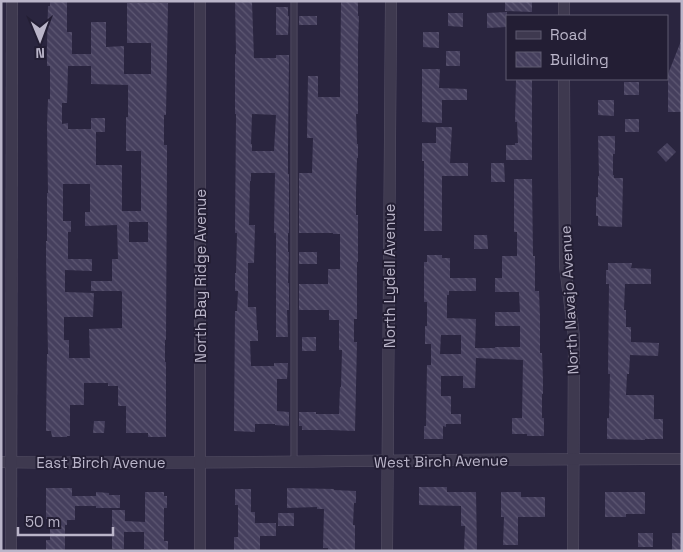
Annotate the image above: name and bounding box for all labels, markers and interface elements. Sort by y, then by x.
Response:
north arrow [15,15,65,65]
legend [506,15,668,80]
text: Road [550,25,587,44]
text: N [35,44,45,62]
text: Building [550,50,609,69]
street label: North Bay Ridge Avenue [191,189,210,363]
street label: North Lydell Avenue [380,204,399,348]
street label: North Navajo Avenue [556,225,582,375]
street label: West Birch Avenue [374,450,508,472]
street label: East Birch Avenue [36,453,166,472]
scale bar [18,504,112,536]
text: 50 m [25,512,60,531]

